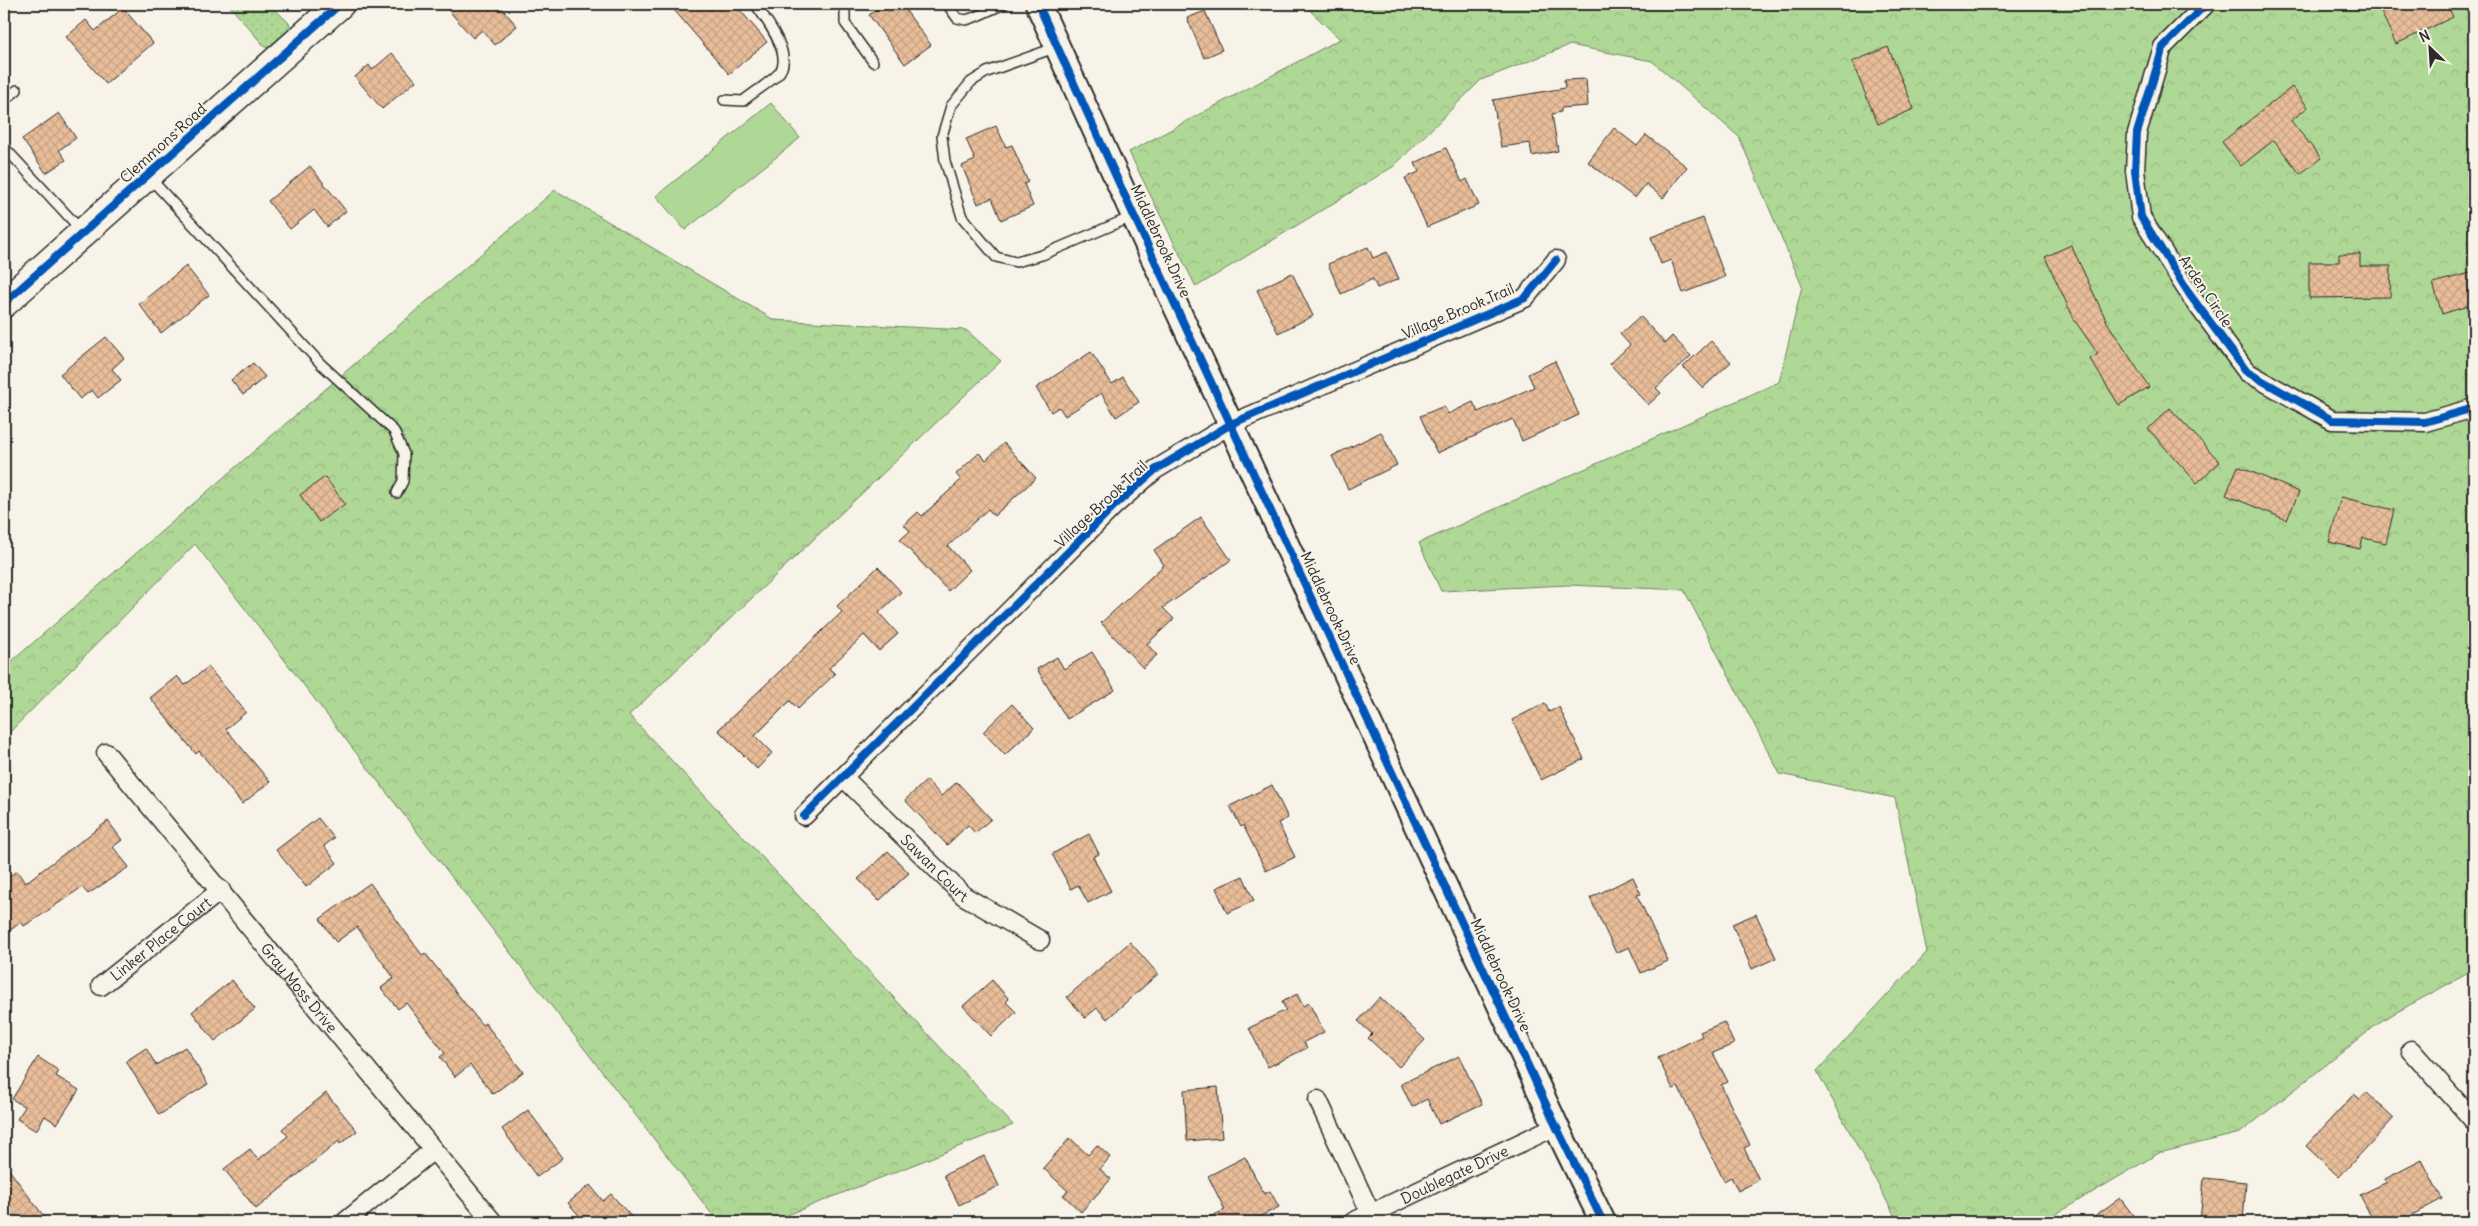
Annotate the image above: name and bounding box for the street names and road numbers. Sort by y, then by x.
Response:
street label: Clemmons Road [116,99,210,187]
street label: Middlebrook Drive [1127,182,1195,300]
street label: Arden Circle [2175,251,2237,331]
street label: Village Brook Trail [1399,279,1517,343]
street label: Village Brook Trail [1051,456,1151,552]
street label: Middlebrook Drive [1297,549,1365,667]
street label: Sawan Court [897,830,971,906]
street label: Linker Place Court [106,892,215,985]
street label: Middlebrook Drive [1467,916,1535,1034]
street label: Gray Moss Drive [257,939,342,1036]
street label: Doublegate Drive [1397,1141,1511,1208]

